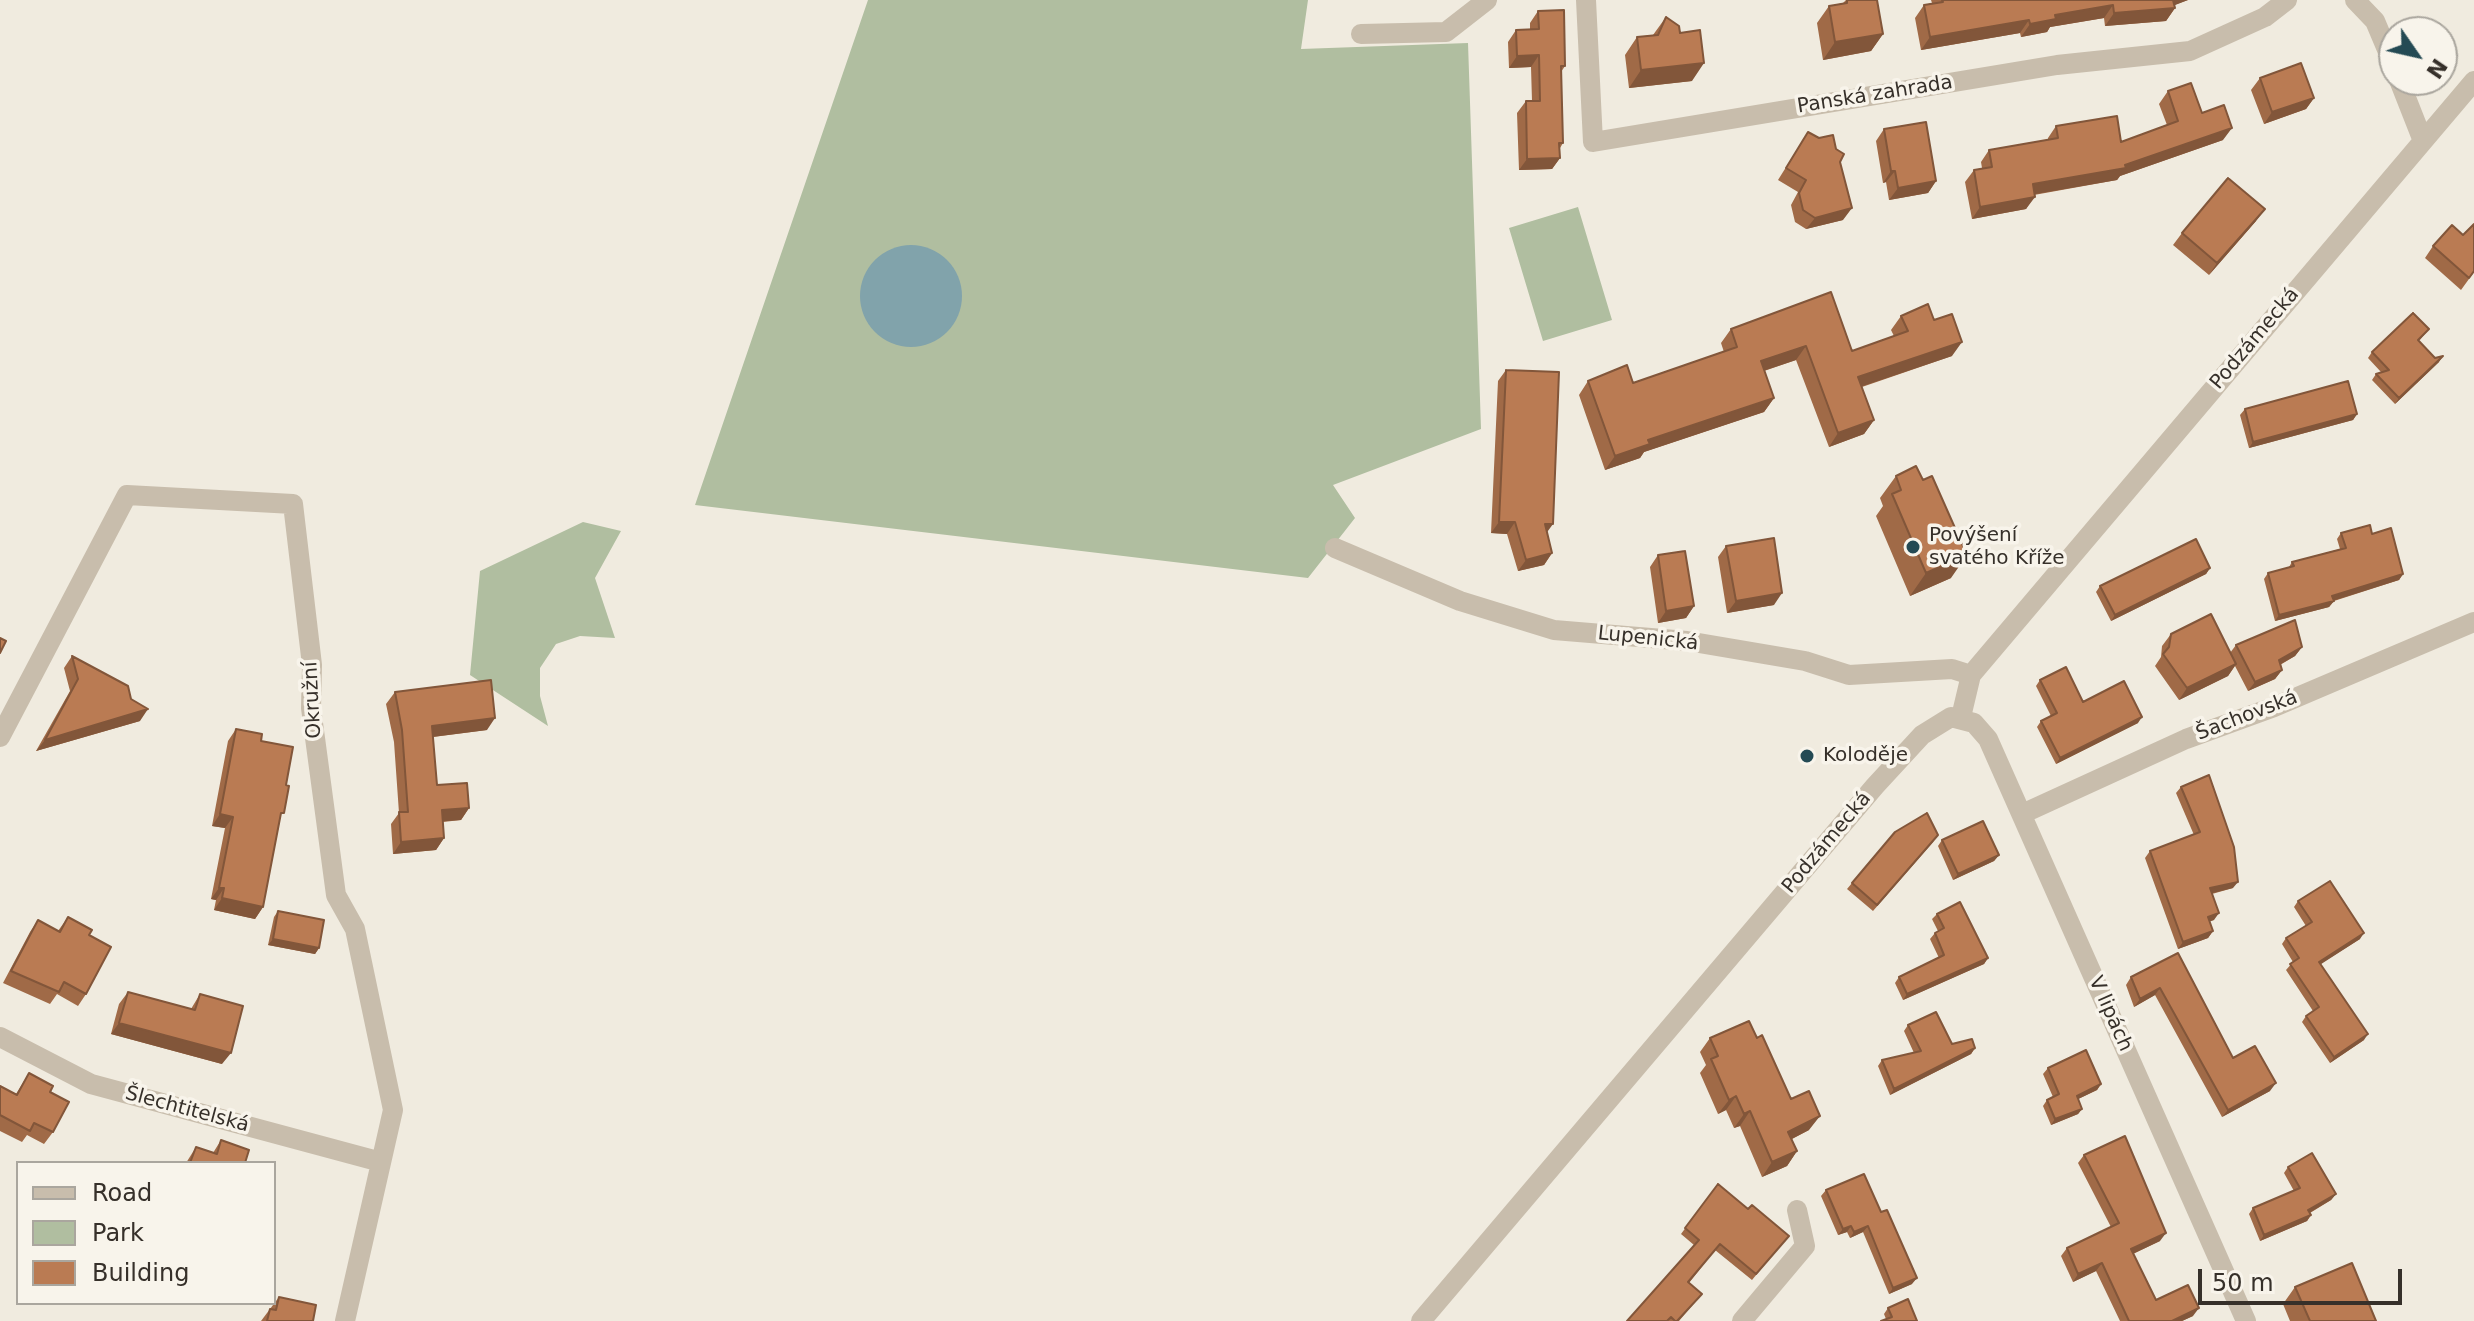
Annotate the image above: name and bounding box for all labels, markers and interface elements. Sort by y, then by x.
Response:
north arrow [2378,16,2458,96]
text: N [2421,54,2452,83]
street label: Panská zahrada [1795,71,1955,119]
street label: Podzámecká [2206,283,2304,395]
place label: Povýšení svatého Kříže [1929,524,2065,571]
marker: Povýšení svatého Kříže [1904,538,1922,556]
street label: Lupenická [1596,622,1700,656]
street label: Okružní [299,661,327,739]
street label: Šachovská [2193,686,2301,746]
place label: Koloděje [1823,744,1908,768]
marker: Koloděje [1798,747,1816,765]
street label: Podzámecká [1778,787,1876,899]
street label: V lipách [2083,973,2137,1055]
street label: Šlechtitelská [122,1082,252,1138]
legend [16,1161,276,1305]
text: Road [92,1179,152,1207]
text: Park [92,1219,144,1247]
scale bar [2202,1253,2406,1303]
text: Building [92,1259,189,1287]
text: 50 m [2212,1269,2274,1297]

